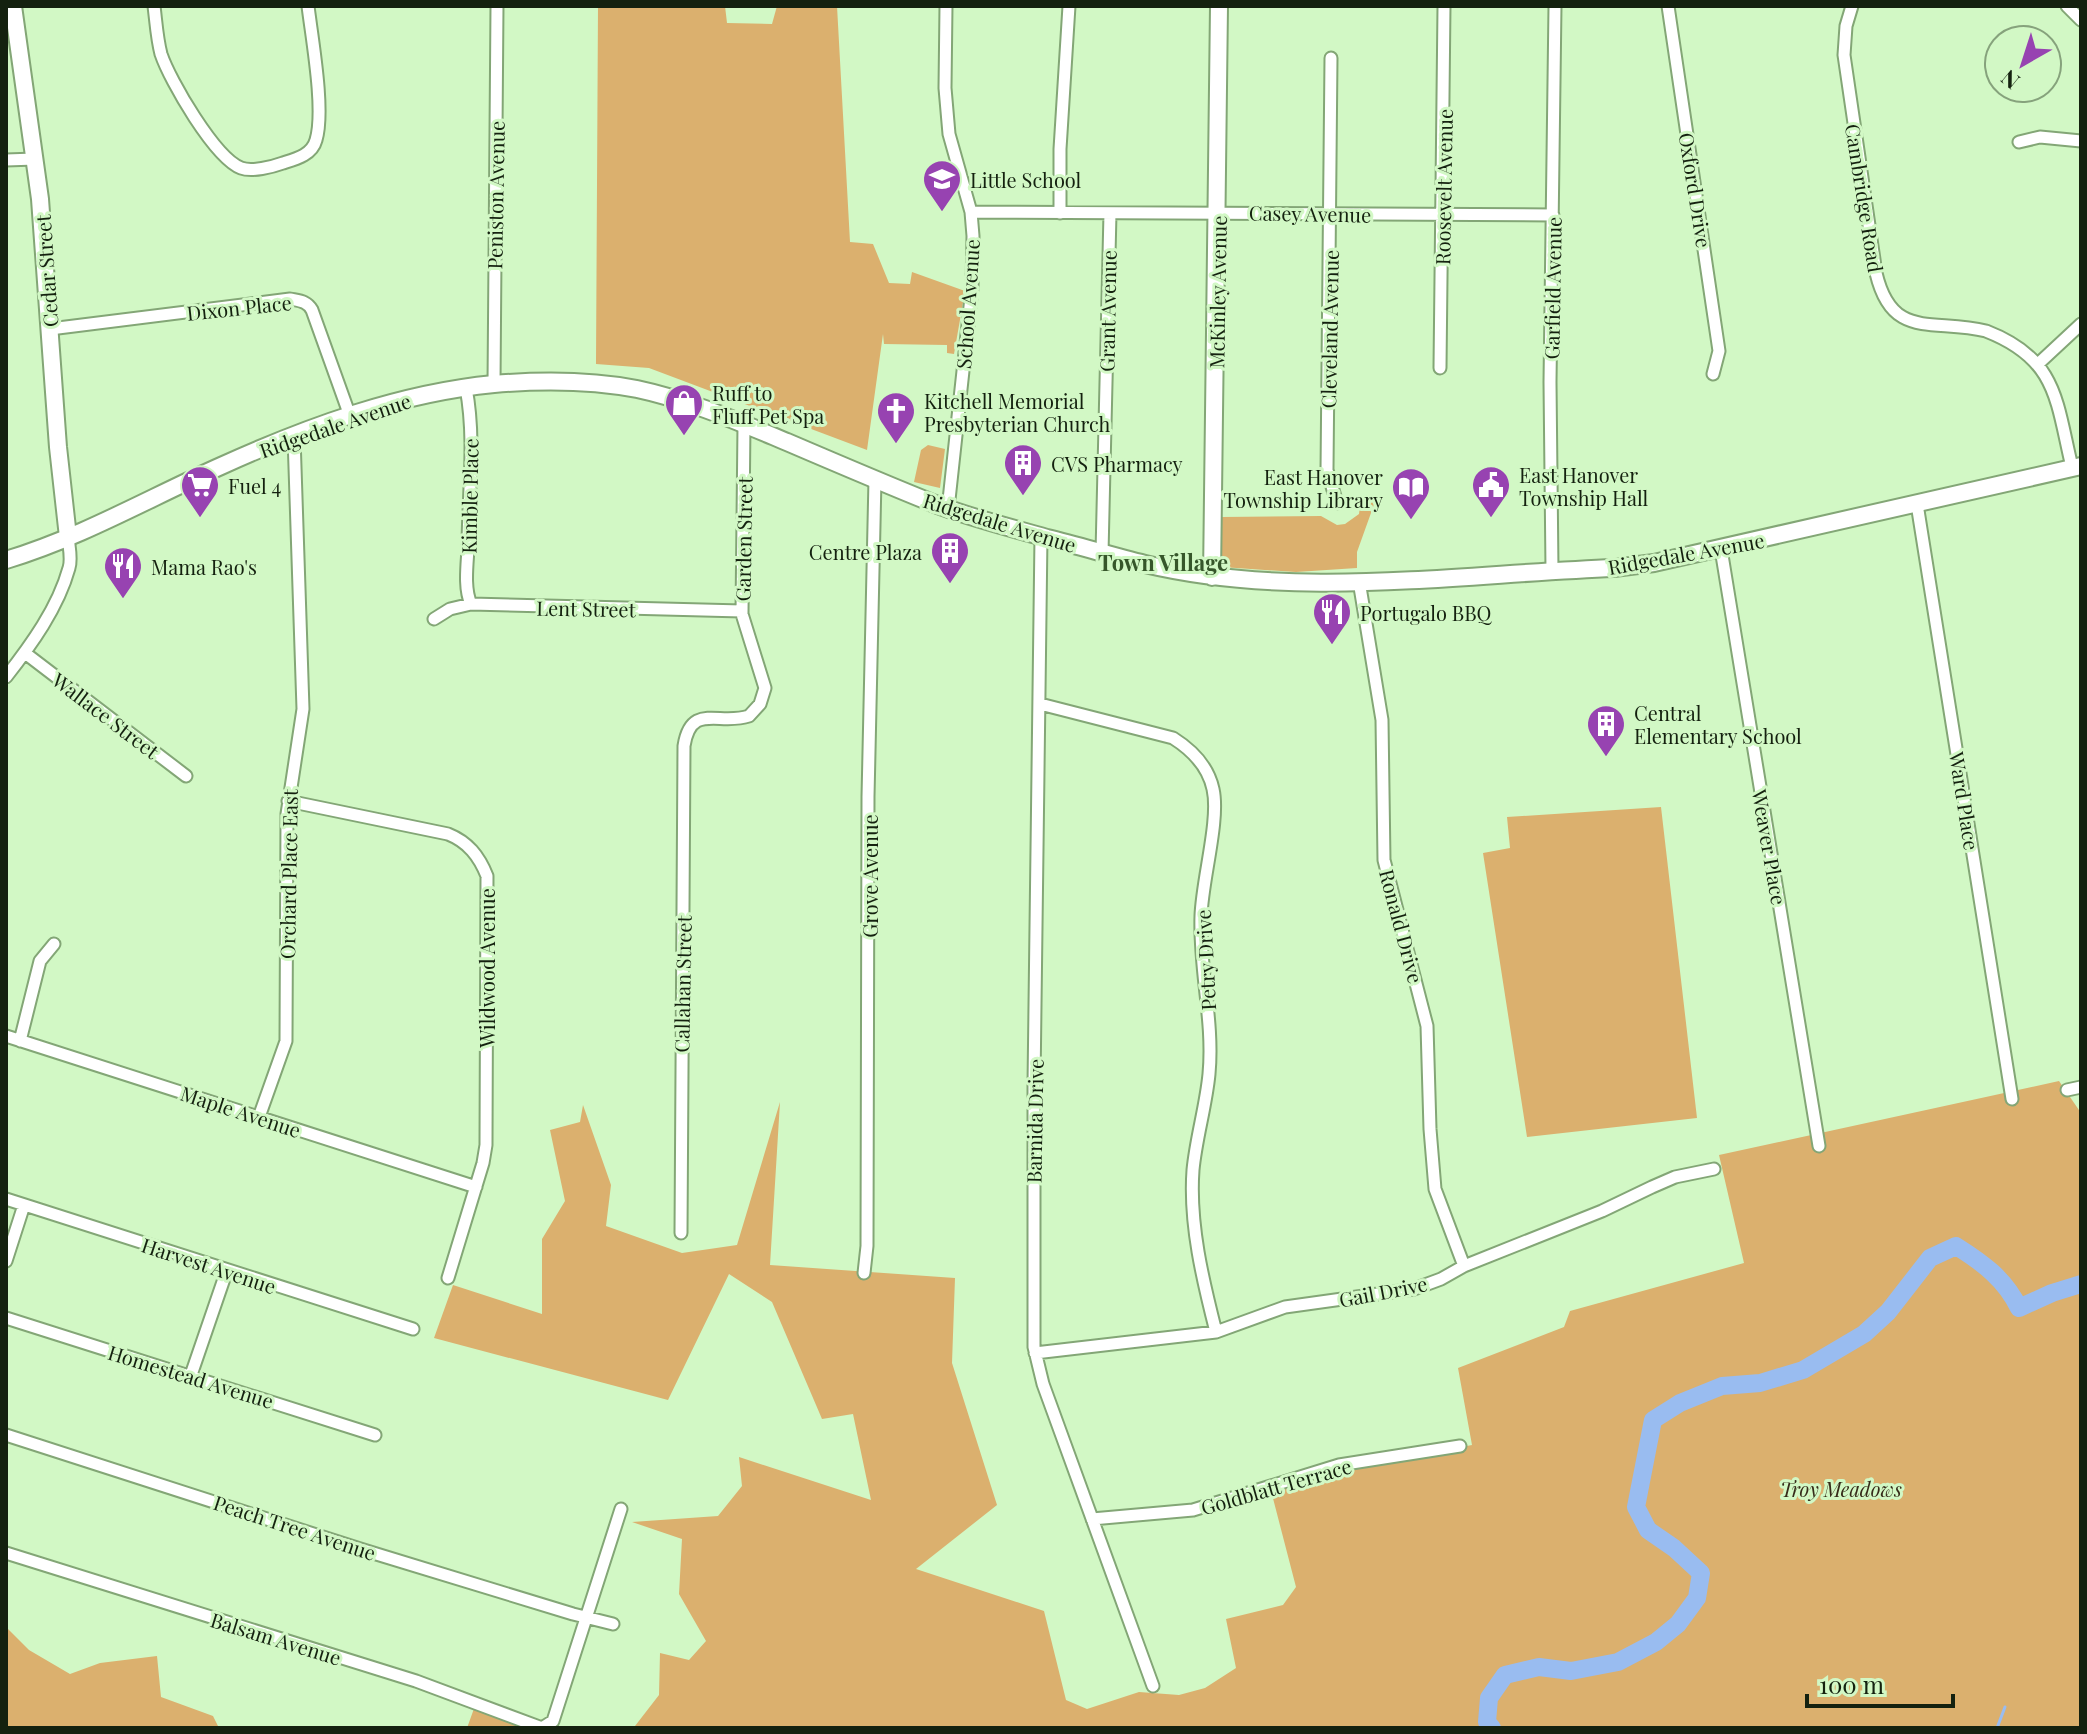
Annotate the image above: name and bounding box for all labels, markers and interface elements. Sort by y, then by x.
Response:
north arrow [1983,24,2063,104]
text: N [1994,64,2025,97]
street label: Roosevelt Avenue [1428,109,1458,265]
street label: Peniston Avenue [480,120,510,270]
street label: Cambridge Road [1840,122,1890,275]
street label: Oxford Drive [1674,130,1718,250]
school or university icon: Little School [921,158,963,213]
place label: Little School [970,166,1082,193]
street label: Casey Avenue [1249,198,1371,228]
street label: Cedar Street [29,213,63,328]
street label: McKinley Avenue [1202,215,1232,369]
street label: Garfield Avenue [1537,216,1567,360]
street label: School Avenue [949,238,985,370]
street label: Cleveland Avenue [1314,249,1344,409]
street label: Grant Avenue [1092,250,1122,372]
street label: Dixon Place [185,288,293,326]
place label: Ruff to Fluff Pet Spa [712,379,824,429]
shop icon: Ruff to Fluff Pet Spa [663,382,705,437]
street label: Ridgedale Avenue [256,386,414,464]
place label: Kitchell Memorial Presbyterian Church [924,387,1111,437]
church icon: Kitchell Memorial Presbyterian Church [875,390,917,445]
street label: Kimble Place [454,438,484,554]
building icon: CVS Pharmacy [1002,442,1044,497]
place label: CVS Pharmacy [1051,450,1183,477]
place label: East Hanover Township Hall [1519,461,1649,511]
place label: East Hanover Township Library [1223,463,1383,513]
supermarket icon: Fuel 4 [179,464,221,519]
public building icon: East Hanover Township Hall [1470,464,1512,519]
library icon: East Hanover Township Library [1390,466,1432,521]
place label: Fuel 4 [228,472,281,499]
street label: Garden Street [728,475,758,602]
street label: Ridgedale Avenue [920,486,1080,558]
street label: Ridgedale Avenue [1606,526,1766,580]
building icon: Centre Plaza [929,530,971,585]
place label: Centre Plaza [809,538,922,565]
restaurant icon: Mama Rao's [102,545,144,600]
district label: Town Village [1098,547,1228,577]
place label: Mama Rao's [151,553,257,580]
restaurant icon: Portugalo BBQ [1311,591,1353,646]
street label: Lent Street [536,594,637,622]
place label: Portugalo BBQ [1360,599,1493,626]
street label: Wallace Street [46,665,166,765]
place label: Central Elementary School [1634,699,1802,749]
building icon: Central Elementary School [1585,703,1627,758]
street label: Ward Place [1944,749,1986,852]
street label: Weaver Place [1746,786,1793,907]
street label: Orchard Place East [273,788,303,959]
street label: Grove Avenue [856,814,883,938]
street label: Ronald Drive [1374,866,1430,986]
street label: Wildwood Avenue [473,888,500,1049]
street label: Petry Drive [1189,909,1221,1011]
street label: Callahan Street [667,914,697,1053]
street label: Barnida Drive [1019,1059,1049,1183]
street label: Maple Avenue [177,1079,305,1143]
street label: Harvest Avenue [138,1231,280,1299]
street label: Gail Drive [1337,1269,1429,1313]
street label: Homestead Avenue [105,1338,277,1414]
street label: Goldblatt Terrace [1198,1452,1354,1520]
park label: Troy Meadows [1780,1475,1902,1502]
street label: Peach Tree Avenue [210,1488,380,1566]
street label: Balsam Avenue [207,1605,345,1671]
scale bar [1807,1658,1953,1708]
text: 100 m [1819,1668,1884,1700]

